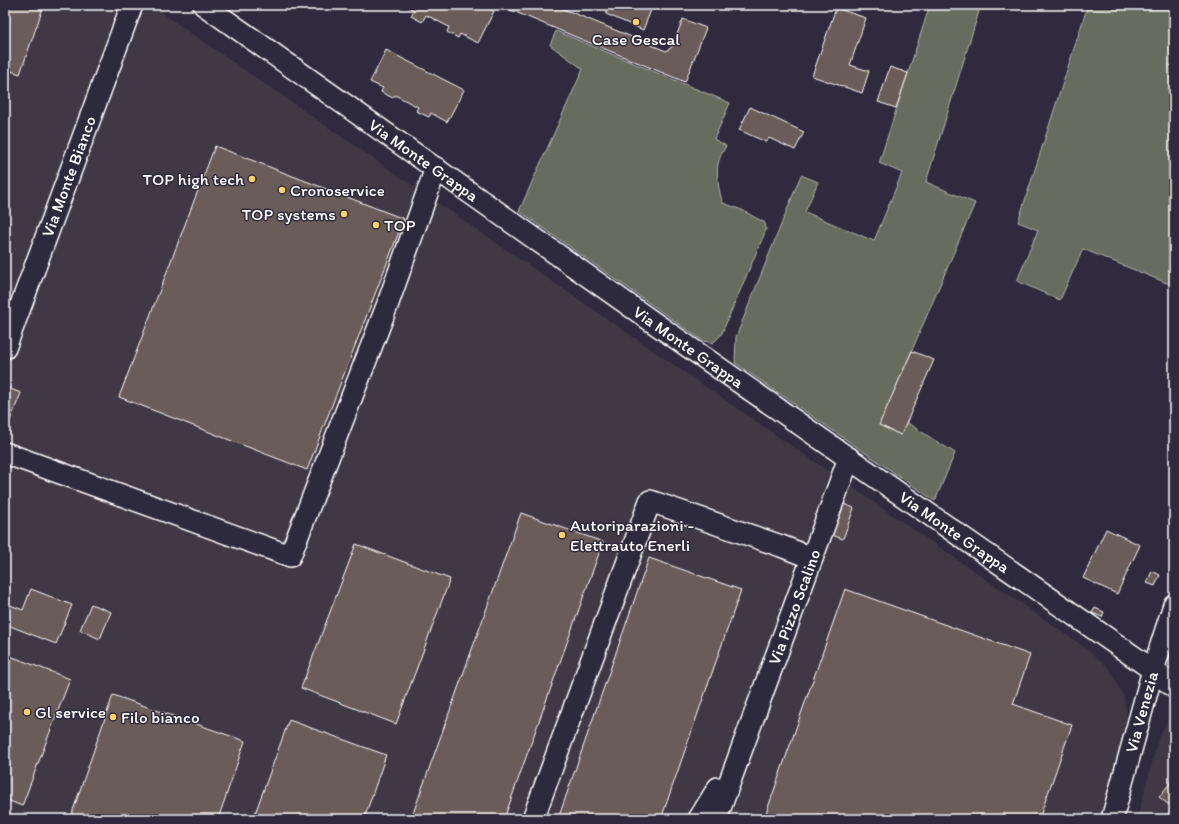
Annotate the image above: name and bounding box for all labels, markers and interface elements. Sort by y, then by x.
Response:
marker: Case Gescal [631,17,641,27]
place label: Case Gescal [592,29,680,49]
street label: Via Monte Bianco [37,113,100,240]
street label: Via Monte Grappa [365,115,483,206]
place label: TOP high tech [143,169,244,189]
marker: TOP high tech [247,174,257,184]
place label: Cronoservice [290,180,385,200]
marker: Cronoservice [277,185,287,195]
place label: TOP systems [242,204,336,224]
marker: TOP systems [339,209,349,219]
place label: TOP [384,215,416,235]
marker: TOP [371,220,381,230]
street label: Via Monte Grappa [630,301,748,392]
street label: Via Monte Grappa [895,487,1014,577]
place label: Autoriparazioni - Elettrauto Enerli [570,515,694,555]
marker: Autoriparazioni - Elettrauto Enerli [557,530,567,540]
street label: Via Pizzo Scalino [764,546,825,667]
street label: Via Venezia [1121,669,1162,755]
place label: Gl service [35,702,106,722]
marker: Gl service [22,707,32,717]
place label: Filo bianco [121,707,200,727]
marker: Filo bianco [108,712,118,722]

